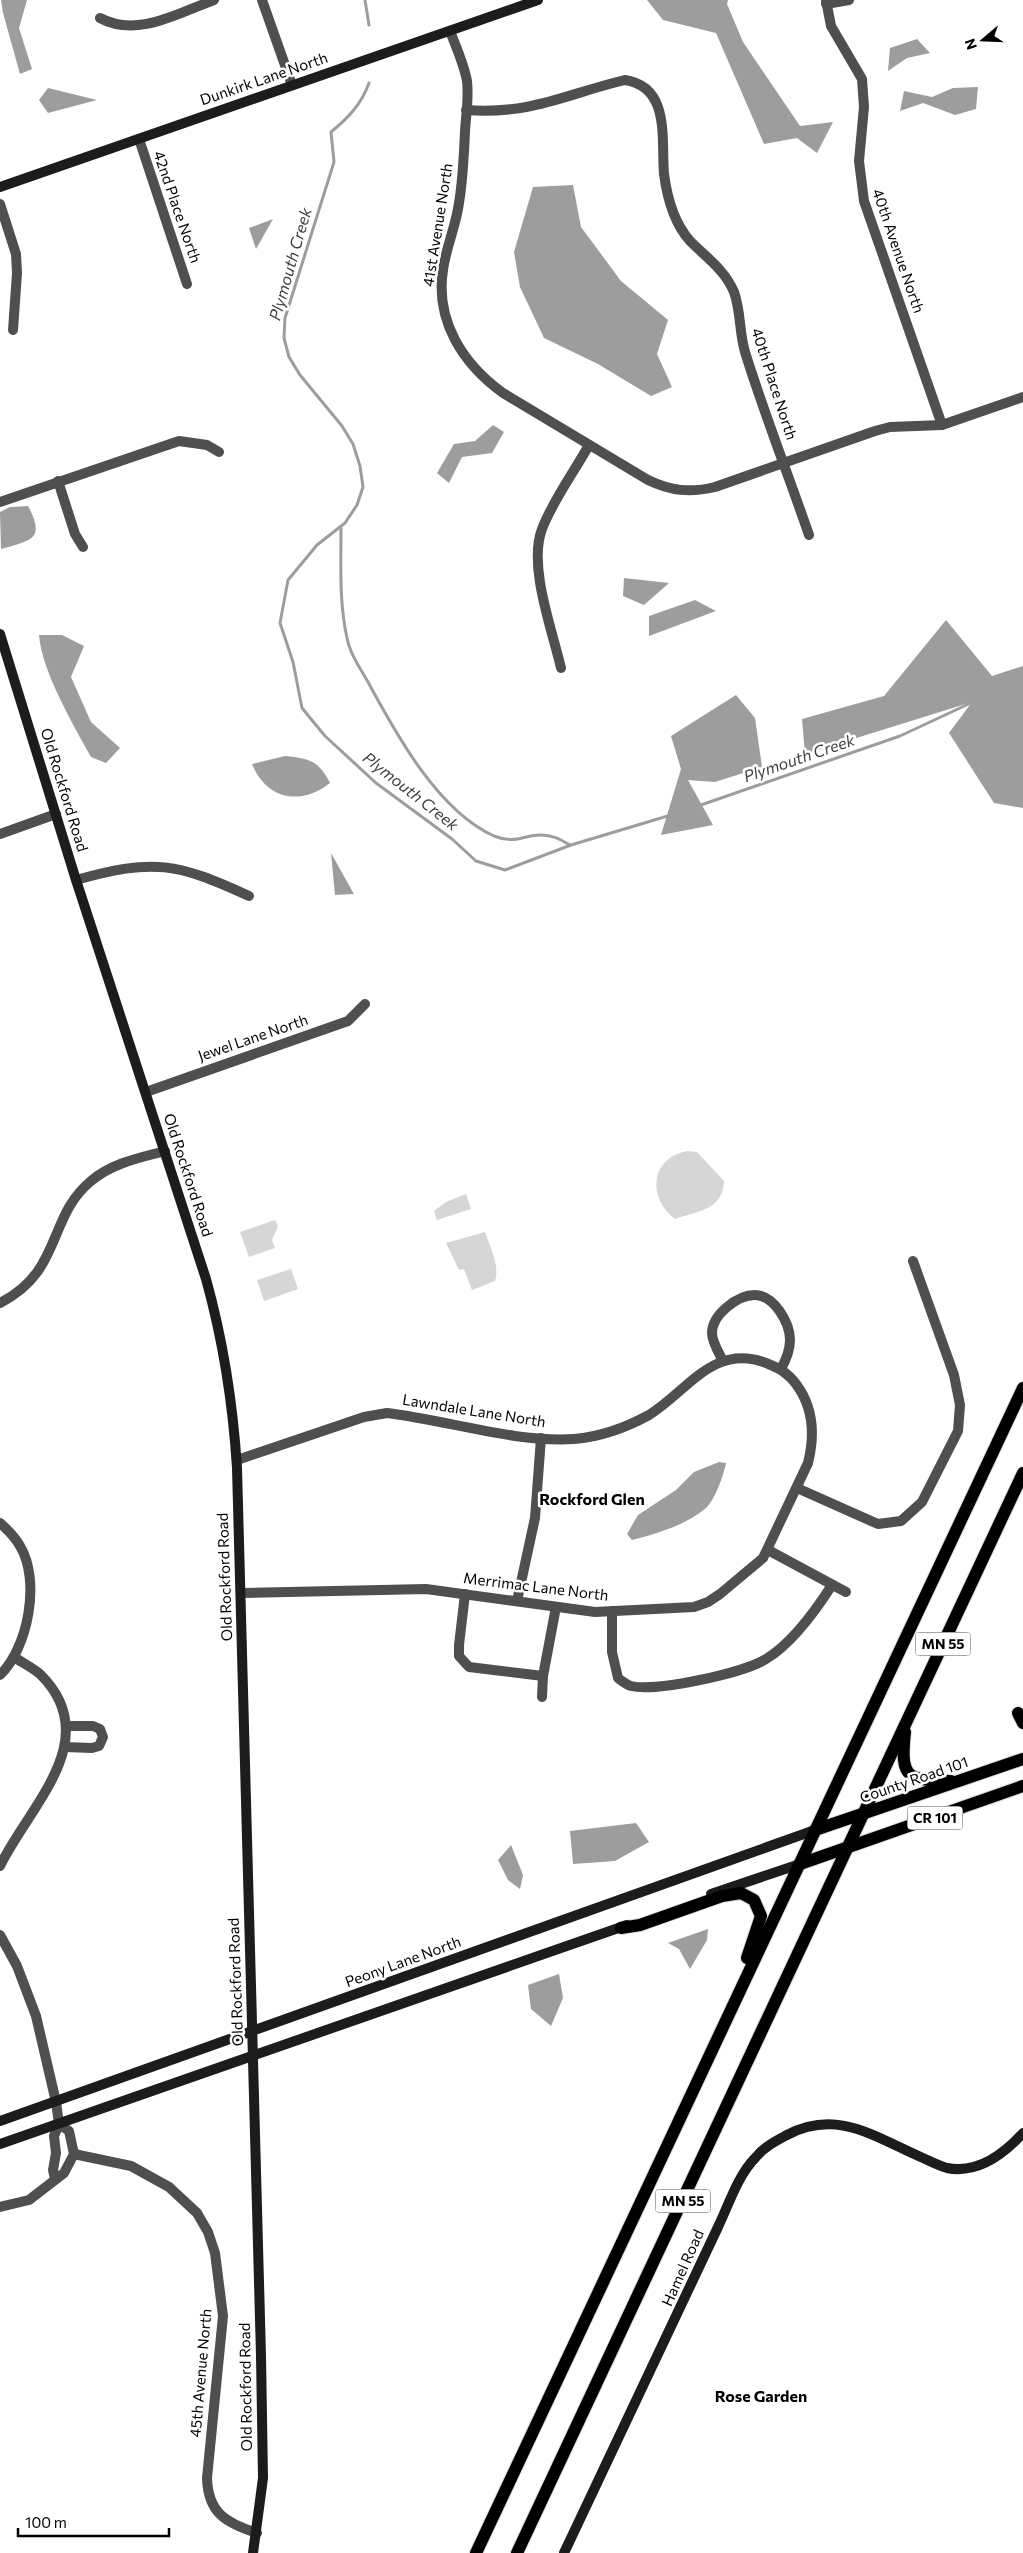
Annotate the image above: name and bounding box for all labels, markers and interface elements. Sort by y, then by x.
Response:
north arrow [958,15,1008,65]
text: N [960,37,980,52]
street label: Dunkirk Lane North [197,48,330,108]
street label: 42nd Place North [150,148,206,265]
street label: 41st Avenue North [418,162,456,288]
street label: 40th Avenue North [869,186,929,315]
water label: Plymouth Creek [264,205,315,322]
street label: 40th Place North [748,325,802,442]
street label: Old Rockford Road [38,726,92,854]
water label: Plymouth Creek [741,730,857,785]
water label: Plymouth Creek [360,747,463,834]
street label: Jewel Lane North [195,1010,310,1064]
street label: Old Rockford Road [161,1111,217,1239]
street label: Lawndale Lane North [401,1390,547,1430]
district label: Rockford Glen [539,1489,645,1508]
street label: Old Rockford Road [213,1513,235,1642]
street label: Merrimac Lane North [463,1568,610,1604]
road number: MN 55 [916,1632,970,1656]
street label: County Road 101 [857,1752,970,1806]
road number: CR 101 [908,1806,962,1830]
street label: Old Rockford Road [224,1918,246,2047]
street label: Peony Lane North [342,1932,463,1990]
road number: MN 55 [656,2190,710,2212]
street label: Hamel Road [657,2227,707,2309]
street label: 45th Avenue North [185,2308,215,2438]
street label: Old Rockford Road [235,2323,255,2451]
district label: Rose Garden [715,2386,807,2405]
scale bar [18,2506,169,2538]
text: 100 m [25,2513,67,2531]

